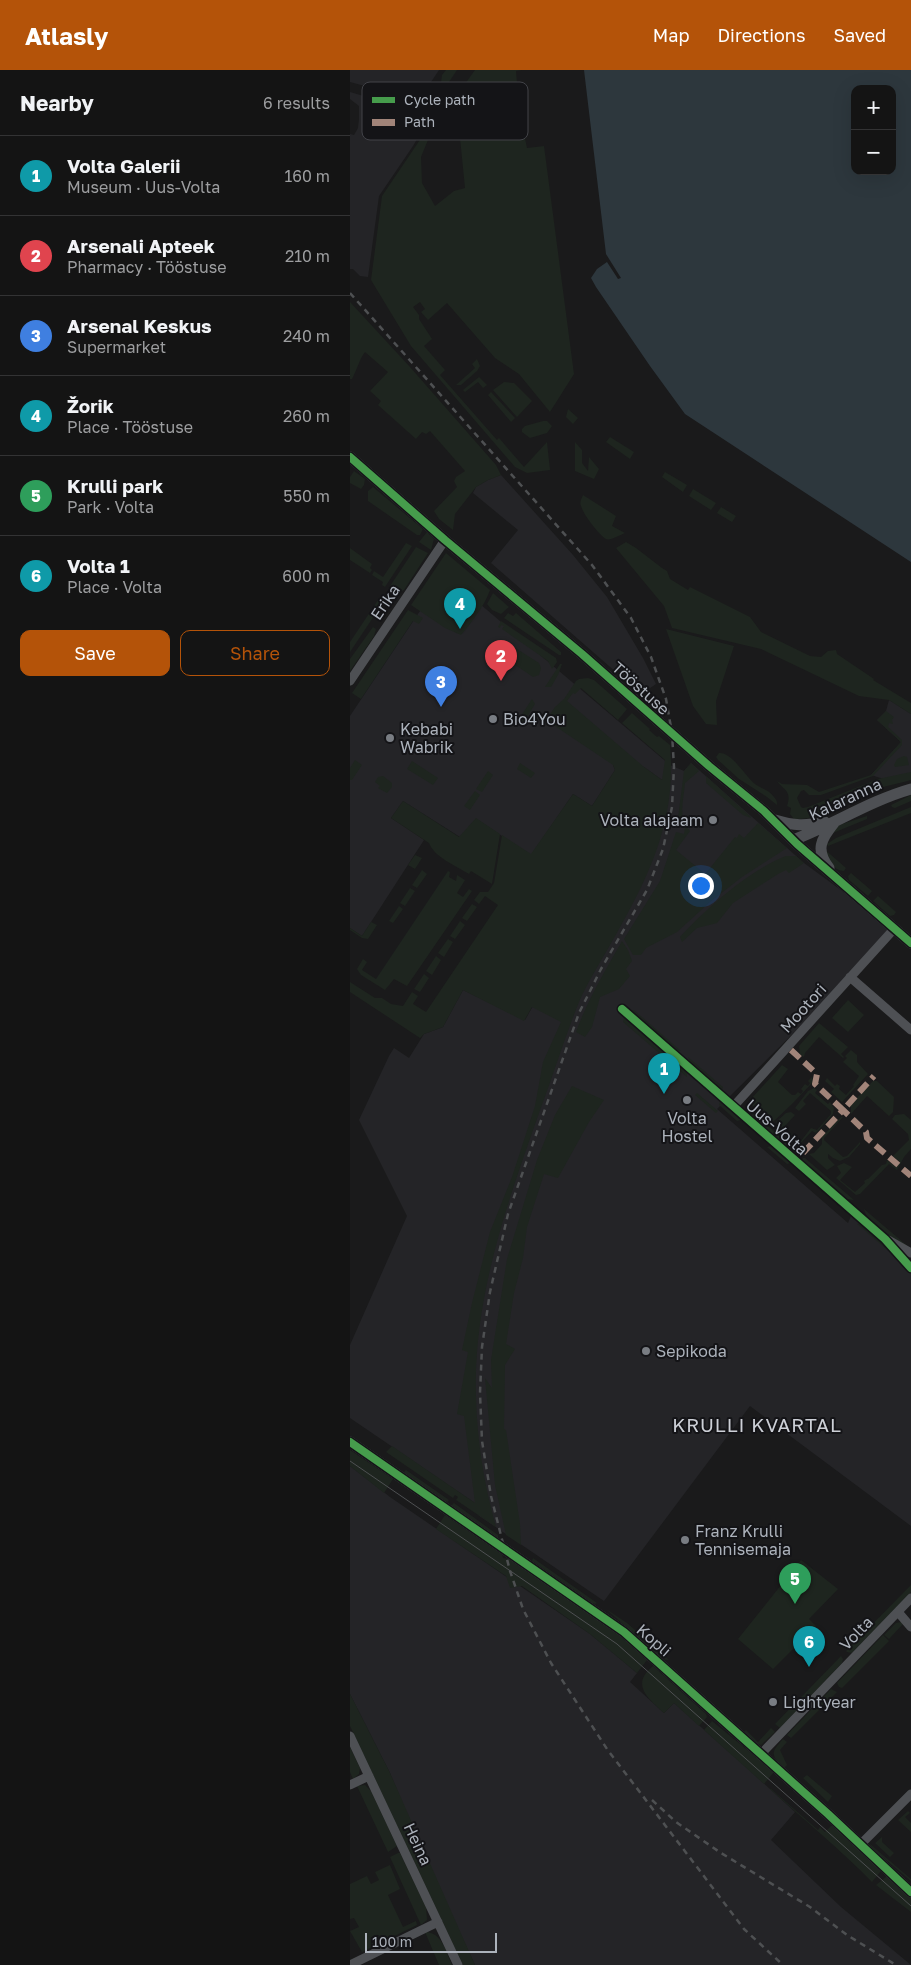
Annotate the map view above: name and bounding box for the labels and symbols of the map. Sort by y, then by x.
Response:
legend [362,82,528,140]
text: Cycle path [404,91,475,108]
text: Path [404,113,435,130]
street label: Erika [366,581,404,623]
pin: 4 [444,588,476,629]
pin: 2 [485,640,517,681]
street label: Tööstuse [608,657,674,719]
pin: 3 [425,666,457,707]
place label: Bio4You [503,709,566,729]
marker: Bio4You [487,713,499,725]
place label: Kebabi Wabrik [400,719,453,757]
marker: Kebabi Wabrik [384,732,396,744]
street label: Kalaranna [805,773,885,825]
place label: Volta alajaam [600,810,703,830]
marker: Volta alajaam [707,814,719,826]
your location [688,873,714,899]
street label: Mootori [776,979,830,1037]
pin: 1 [648,1053,680,1094]
marker: Volta Hostel [681,1094,693,1106]
street label: Uus-Volta [742,1095,812,1159]
place label: Volta Hostel [661,1108,713,1146]
place label: Sepikoda [656,1341,727,1361]
marker: Sepikoda [640,1345,652,1357]
district label: KRULLI KVARTAL [672,1413,842,1436]
place label: Franz Krulli Tennisemaja [695,1521,791,1559]
marker: Franz Krulli Tennisemaja [679,1534,691,1546]
pin: 5 [779,1563,811,1604]
street label: Volta [835,1612,877,1654]
street label: Kopli [633,1619,675,1661]
pin: 6 [793,1626,825,1667]
place label: Lightyear [783,1692,856,1712]
marker: Lightyear [767,1696,779,1708]
street label: Heina [400,1820,436,1868]
scale bar [365,1930,498,1953]

